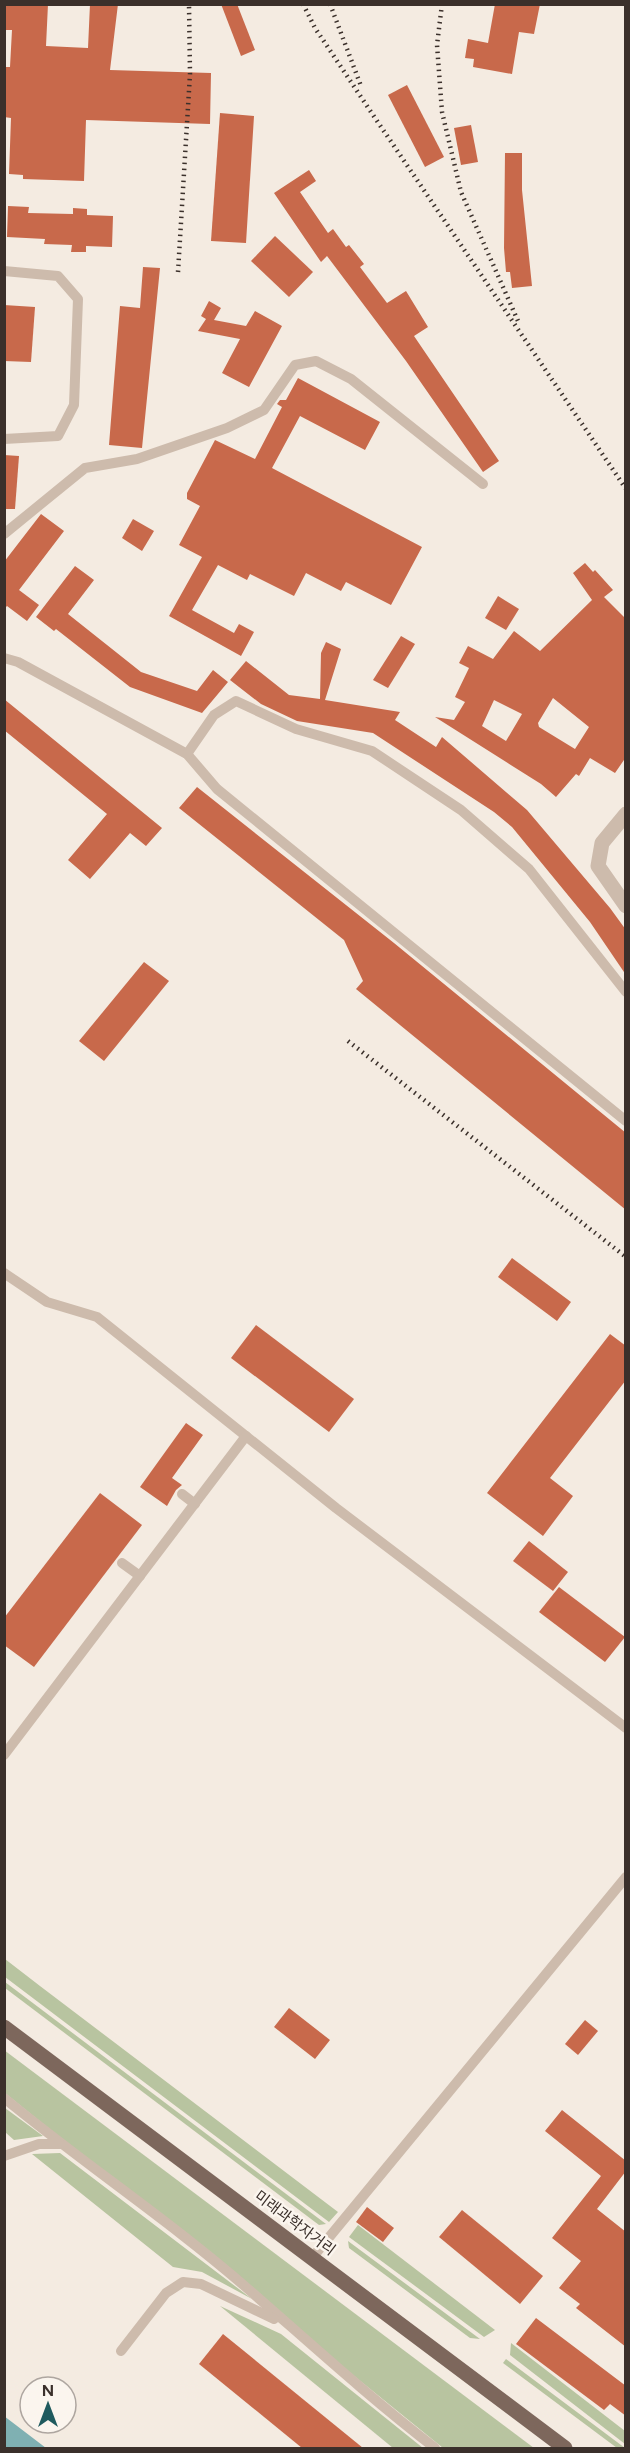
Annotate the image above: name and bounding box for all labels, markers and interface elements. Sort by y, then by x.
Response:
street label: 미래과학자거리 [251,2187,339,2259]
north arrow [18,2375,78,2435]
text: N [42,2381,54,2400]

